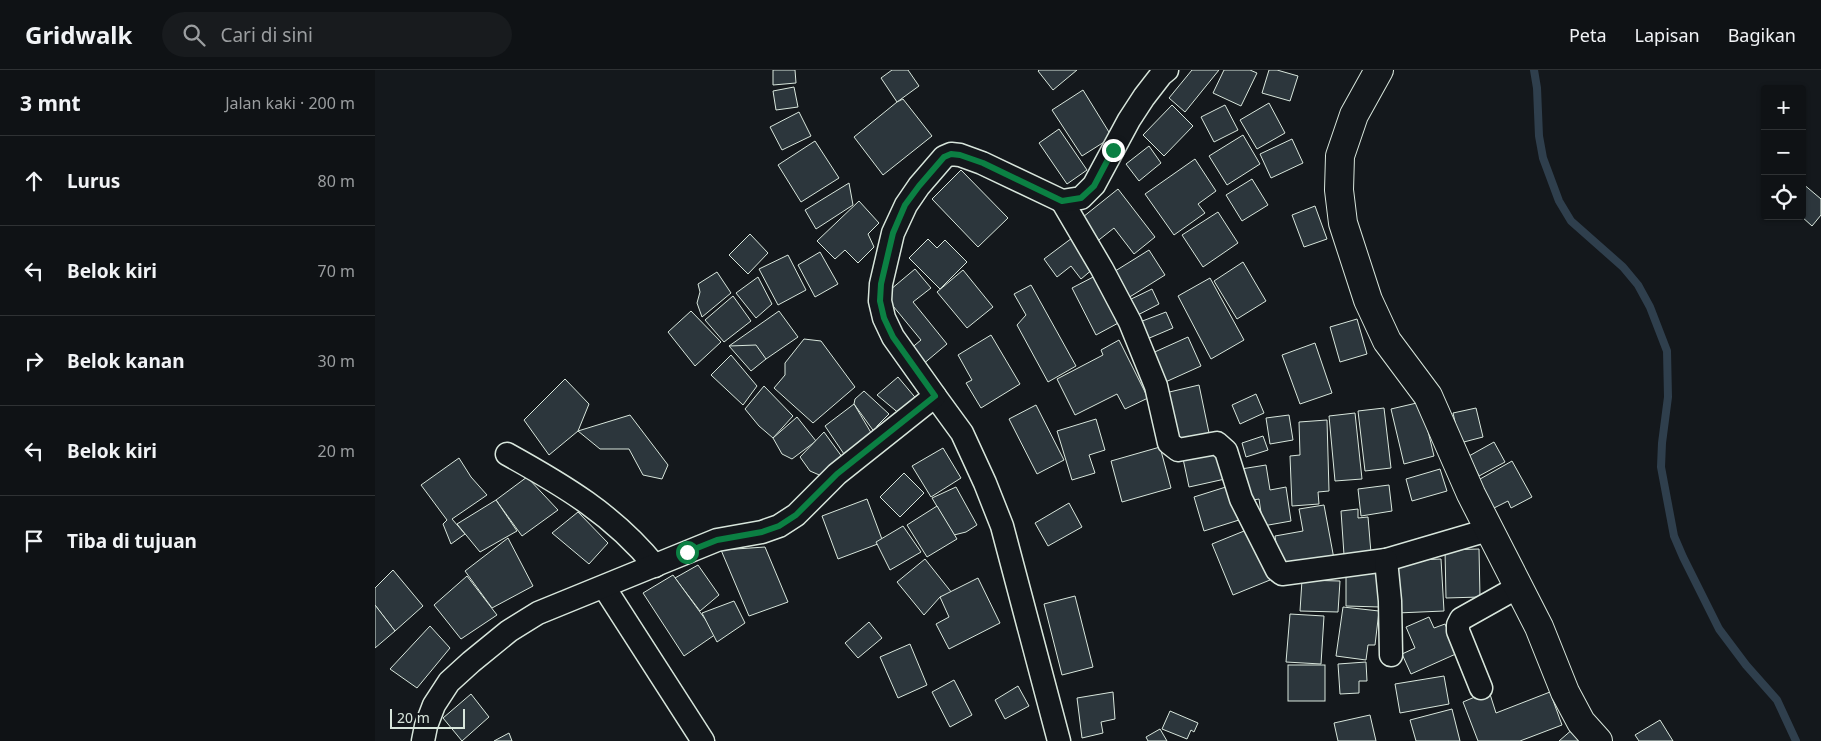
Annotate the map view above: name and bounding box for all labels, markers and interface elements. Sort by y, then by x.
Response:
search box [162,12,512,57]
text: Gridwalk [25,18,132,51]
icon: search [180,21,208,49]
text: Cari di sini [220,22,313,48]
text: Peta [1569,23,1607,47]
text: Lapisan [1635,23,1700,47]
text: Bagikan [1728,23,1796,47]
map controls [1761,85,1806,220]
button: + [1761,85,1806,130]
text: 3 mnt [20,89,81,117]
text: Jalan kaki · 200 m [225,92,355,114]
button: − [1761,130,1806,175]
route end [1102,139,1125,162]
icon: ahead [20,167,48,195]
text: Lurus [67,168,120,194]
text: 80 m [318,170,355,192]
button: locate [1761,175,1806,220]
icon: left [20,257,48,285]
text: Belok kiri [67,258,157,284]
text: 70 m [318,260,355,282]
icon: right [20,347,48,375]
text: Belok kanan [67,348,184,374]
text: 30 m [318,350,355,372]
icon: left [20,437,48,465]
text: Belok kiri [67,438,157,464]
text: 20 m [318,440,355,462]
icon: arrive [20,527,48,555]
text: Tiba di tujuan [67,528,197,554]
route start [676,541,699,564]
scale bar [390,706,465,729]
text: 20 m [397,708,430,727]

